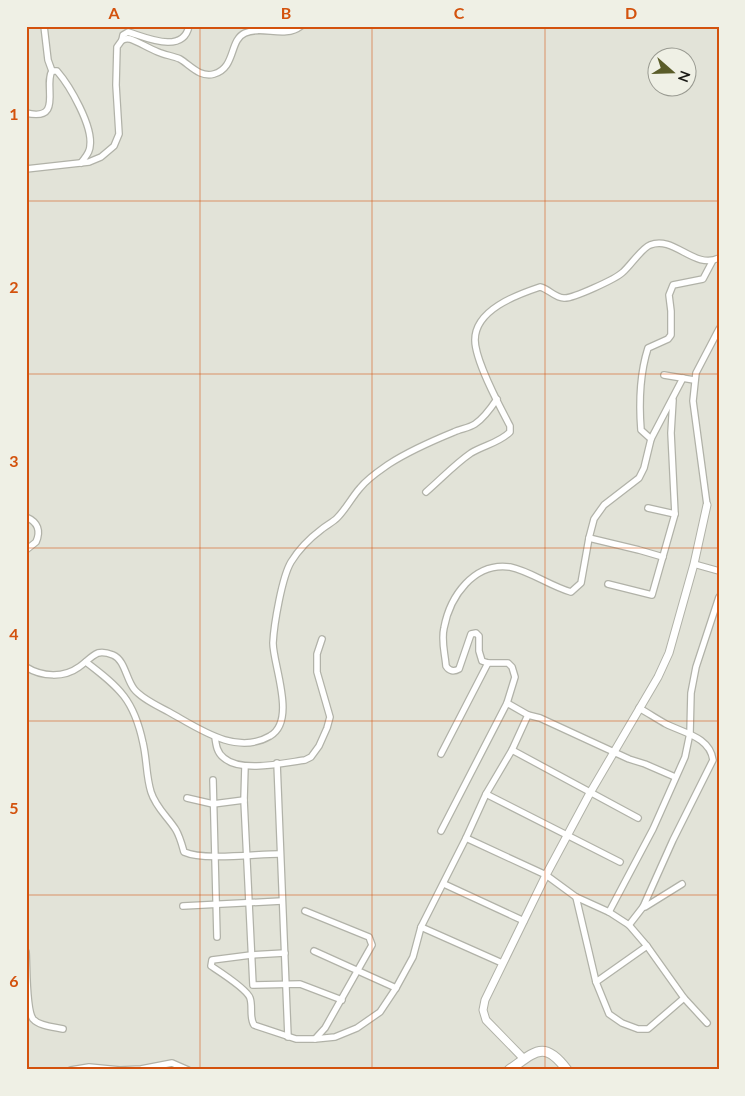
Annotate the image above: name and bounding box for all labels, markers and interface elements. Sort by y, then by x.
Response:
text: A [107,3,120,22]
text: B [281,3,291,22]
text: C [454,3,465,22]
text: D [625,3,637,22]
north arrow [648,48,698,98]
text: N [675,69,695,85]
text: 1 [9,104,19,123]
text: 2 [9,277,19,296]
text: 3 [9,451,19,470]
text: 4 [9,624,19,643]
text: 5 [9,798,19,817]
text: 6 [9,971,19,990]

